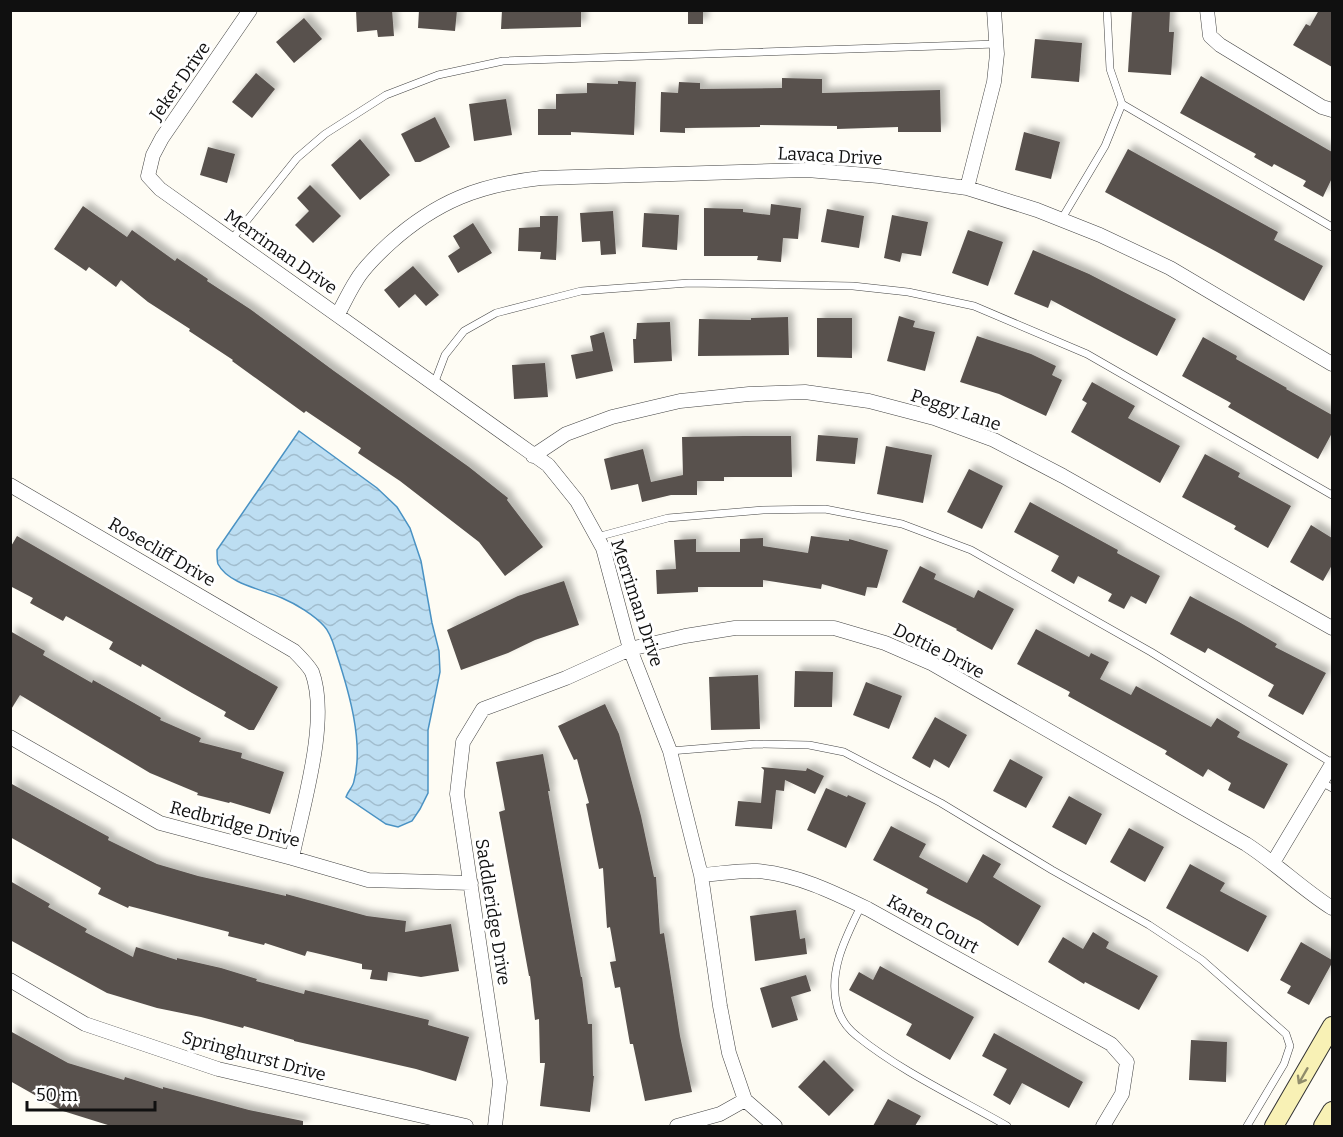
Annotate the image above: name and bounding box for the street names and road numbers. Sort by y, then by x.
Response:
street label: Jeker Drive [144,37,215,125]
street label: Lavaca Drive [777,142,883,170]
street label: Merriman Drive [220,205,342,299]
street label: Peggy Lane [908,384,1004,436]
street label: Rosecliff Drive [105,512,219,592]
street label: Merriman Drive [606,536,668,670]
street label: Dottie Drive [890,619,988,683]
street label: Redbridge Drive [168,796,302,852]
street label: Saddleridge Drive [471,837,515,987]
street label: Karen Court [883,890,983,958]
street label: Springhurst Drive [179,1026,329,1086]

